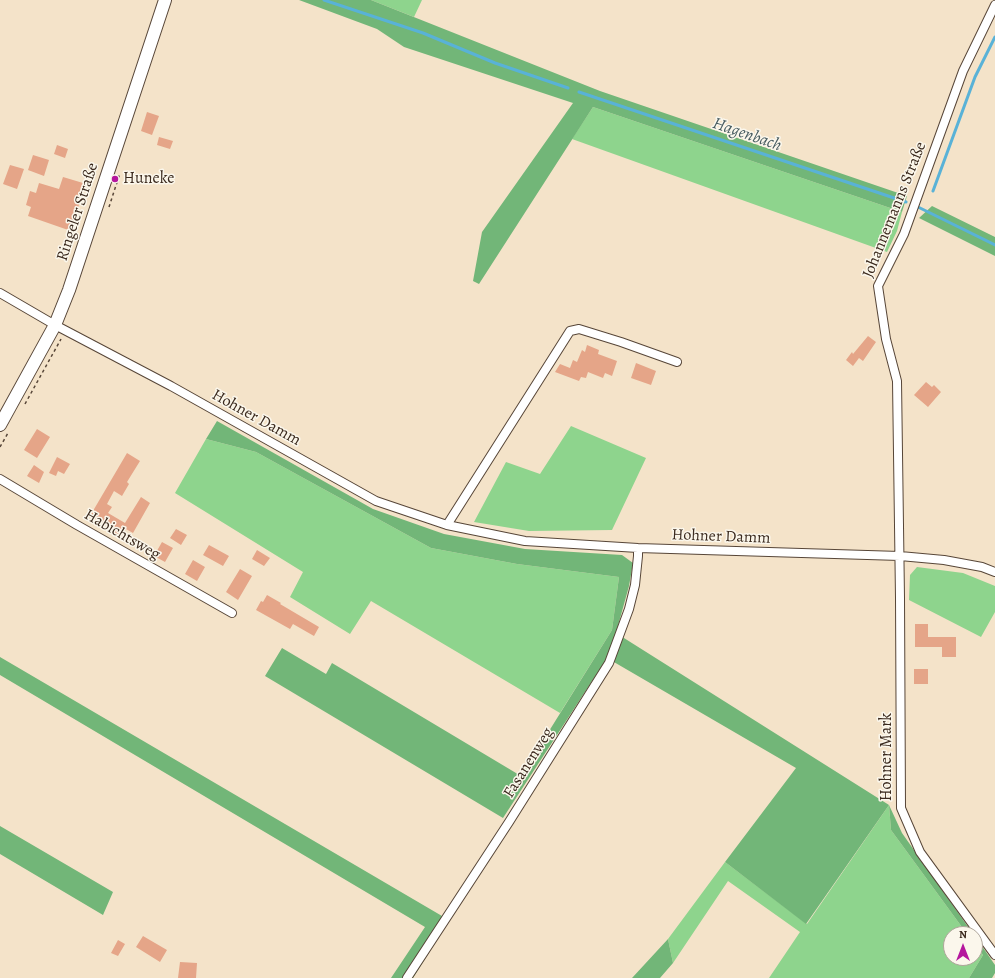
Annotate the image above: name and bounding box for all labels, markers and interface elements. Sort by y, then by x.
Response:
water label: Hagenbach [710,114,784,156]
street label: Johannemanns Straße [859,139,931,281]
street label: Ringeler Straße [53,160,103,264]
place label: Huneke [123,169,174,189]
marker: Huneke [110,174,120,184]
street label: Hohner Damm [208,386,304,450]
street label: Habichtsweg [80,505,164,565]
street label: Hohner Damm [671,526,771,548]
street label: Hohner Mark [877,713,897,801]
street label: Fasanenweg [500,724,558,802]
north arrow [943,926,983,966]
text: N [959,927,967,942]

